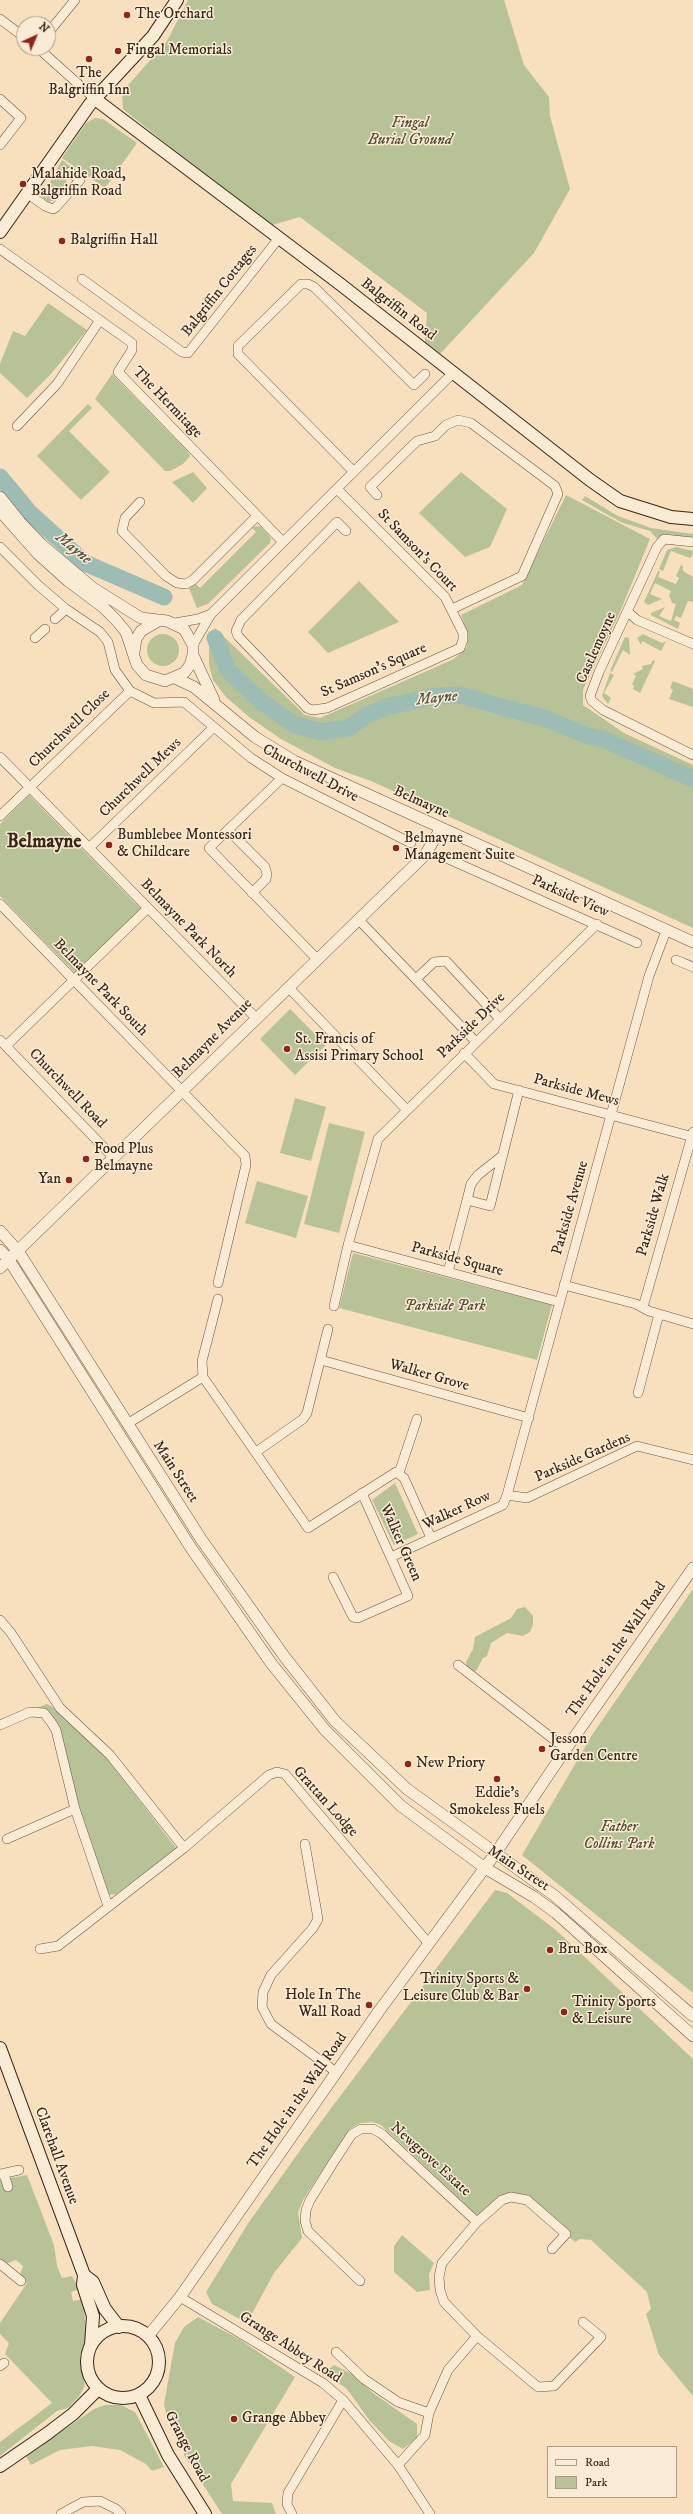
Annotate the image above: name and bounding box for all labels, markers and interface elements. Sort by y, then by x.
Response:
place label: The Orchard [135,6,213,24]
marker: The Orchard [122,10,132,20]
north arrow [16,16,56,56]
text: N [36,20,52,36]
place label: Fingal Memorials [126,42,232,60]
marker: Fingal Memorials [113,46,123,56]
marker: The Balgriffin Inn [84,54,94,64]
place label: The Balgriffin Inn [48,65,130,100]
park label: Fingal Burial Ground [368,115,452,150]
place label: Malahide Road, Balgriffin Road [31,166,126,201]
marker: Malahide Road, Balgriffin Road [18,179,28,189]
place label: Balgriffin Hall [70,232,158,250]
marker: Balgriffin Hall [57,236,67,246]
street label: Balgriffin Cottages [179,241,261,341]
street label: Balgriffin Road [357,275,439,345]
street label: The Hermitage [128,363,206,443]
street label: St Samson's Court [373,506,461,596]
water label: Mayne [51,529,95,569]
street label: Castlemoyne [573,609,621,687]
street label: St Samson's Square [318,640,430,702]
street label: Churchwell Close [26,686,114,772]
water label: Mayne [416,687,458,711]
street label: Churchwell Mews [96,734,186,822]
street label: Churchwell Drive [259,741,361,807]
street label: Belmayne [390,783,452,823]
place label: Bumblebee Montessori & Childcare [117,827,252,862]
place label: Belmayne Management Suite [404,830,515,865]
district label: Belmayne [7,832,81,854]
marker: Bumblebee Montessori & Childcare [104,840,114,850]
marker: Belmayne Management Suite [391,843,401,853]
street label: Parkside View [529,872,611,922]
street label: Belmayne Park North [136,876,240,982]
street label: Belmayne Park South [49,936,151,1040]
street label: Parkside Drive [434,989,510,1063]
street label: Belmayne Avenue [169,995,257,1083]
place label: St. Francis of Assisi Primary School [295,1031,423,1066]
marker: St. Francis of Assisi Primary School [282,1044,292,1054]
street label: Churchwell Road [24,1045,110,1133]
street label: Parkside Mews [531,1071,621,1111]
place label: Food Plus Belmayne [94,1141,153,1176]
marker: Food Plus Belmayne [81,1154,91,1164]
street label: Parkside Avenue [549,1159,593,1257]
place label: Yan [38,1171,61,1189]
street label: Parkside Walk [634,1172,674,1258]
marker: Yan [64,1175,74,1185]
street label: Parkside Square [409,1239,505,1281]
park label: Parkside Park [404,1298,486,1316]
street label: Walker Grove [387,1356,471,1396]
street label: Parkside Gardens [532,1429,634,1487]
street label: Main Street [148,1438,202,1506]
street label: Walker Row [420,1487,494,1535]
street label: Walker Green [375,1502,425,1584]
street label: The Hole in the Wall Road [563,1579,671,1721]
place label: Jesson Garden Centre [550,1731,638,1766]
marker: Jesson Garden Centre [537,1744,547,1754]
place label: New Priory [416,1755,485,1773]
marker: New Priory [403,1759,413,1769]
street label: Grattan Lodge [289,1763,361,1841]
marker: Eddie's Smokeless Fuels [492,1774,502,1784]
place label: Eddie's Smokeless Fuels [449,1785,545,1820]
park label: Father Collins Park [584,1819,654,1854]
street label: Main Street [484,1842,552,1896]
place label: Bru Box [558,1941,608,1959]
marker: Bru Box [545,1945,555,1955]
place label: Trinity Sports & Leisure Club & Bar [403,1971,519,2006]
marker: Trinity Sports & Leisure Club & Bar [522,1984,532,1994]
place label: Hole In The Wall Road [285,1987,361,2022]
place label: Trinity Sports & Leisure [572,1994,656,2029]
marker: Hole In The Wall Road [364,2000,374,2010]
marker: Trinity Sports & Leisure [559,2007,569,2017]
street label: The Hole in the Wall Road [244,2030,352,2172]
street label: Clarehall Avenue [30,2105,82,2207]
street label: Newgrove Estate [386,2119,474,2201]
street label: Grange Abbey Road [236,2308,344,2388]
street label: Grange Road [160,2408,212,2486]
place label: Grange Abbey [242,2410,326,2428]
marker: Grange Abbey [229,2414,239,2424]
legend [547,2446,677,2498]
text: Road [585,2455,610,2470]
text: Park [585,2475,607,2490]

